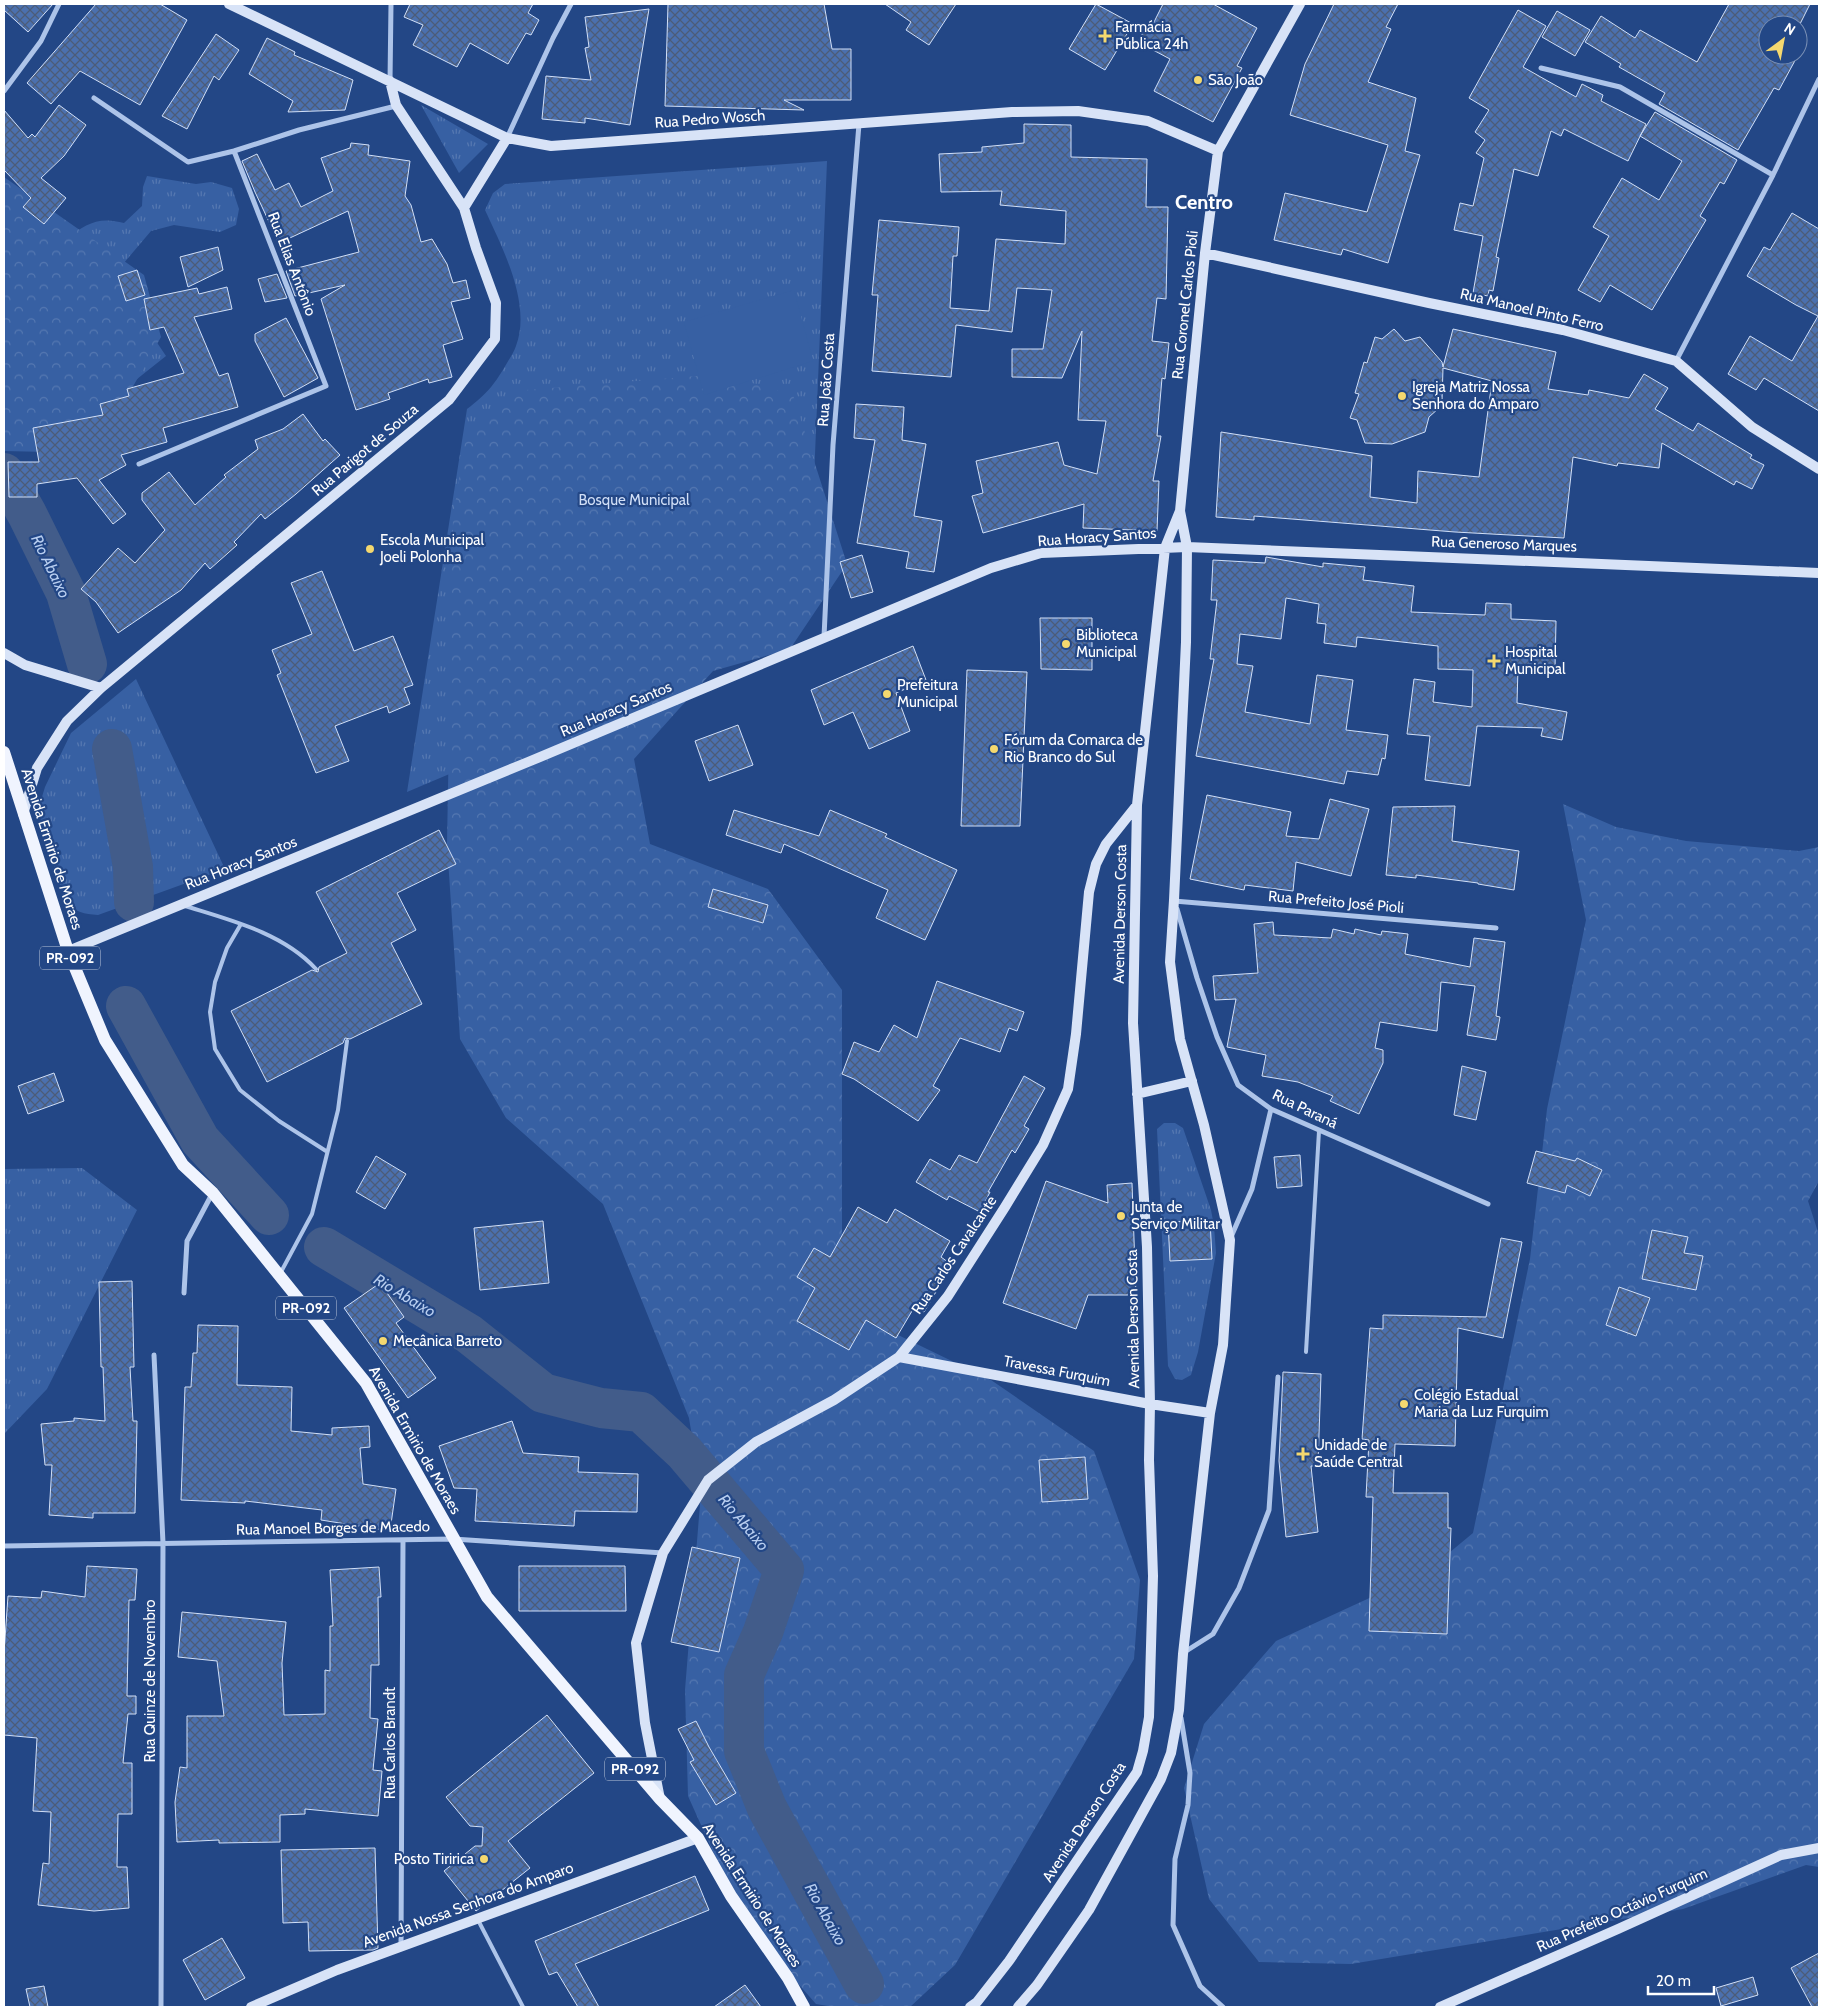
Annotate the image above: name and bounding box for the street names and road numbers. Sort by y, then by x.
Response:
street label: Rua Pedro Wosch [654,106,766,132]
street label: Rua Elias Antônio [264,210,320,318]
street label: Rua Coronel Carlos Pioli [1168,230,1202,380]
street label: Rua Manoel Pinto Ferro [1458,285,1606,335]
street label: Rua João Costa [814,332,838,427]
street label: Rua Parigot de Souza [308,400,422,500]
street label: Rua Horacy Santos [1037,524,1157,550]
street label: Rua Generoso Marques [1431,532,1577,556]
street label: Rua Horacy Santos [558,677,674,741]
street label: Avenida Ermirio de Moraes [17,766,87,932]
street label: Rua Horacy Santos [182,832,300,894]
street label: Avenida Derson Costa [1110,843,1130,984]
street label: Rua Prefeito José Pioli [1267,887,1405,917]
road number: PR-092 [40,946,100,970]
street label: Rua Paraná [1269,1086,1341,1133]
street label: Rua Carlos Cavalcante [908,1192,1000,1318]
street label: Avenida Derson Costa [1123,1248,1143,1389]
road number: PR-092 [276,1296,336,1320]
street label: Travessa Furquim [1002,1352,1112,1390]
street label: Avenida Ermirio de Moraes [365,1363,465,1517]
street label: Rua Manoel Borges de Macedo [236,1517,430,1539]
street label: Rua Quinze de Novembro [141,1599,159,1763]
street label: Rua Carlos Brandt [381,1687,399,1799]
road number: PR-092 [605,1758,665,1780]
street label: Avenida Derson Costa [1039,1758,1130,1885]
street label: Avenida Ermirio de Moraes [699,1820,805,1970]
street label: Avenida Nossa Senhora do Amparo [360,1858,576,1952]
street label: Rua Prefeito Octávio Furquim [1534,1864,1710,1956]

